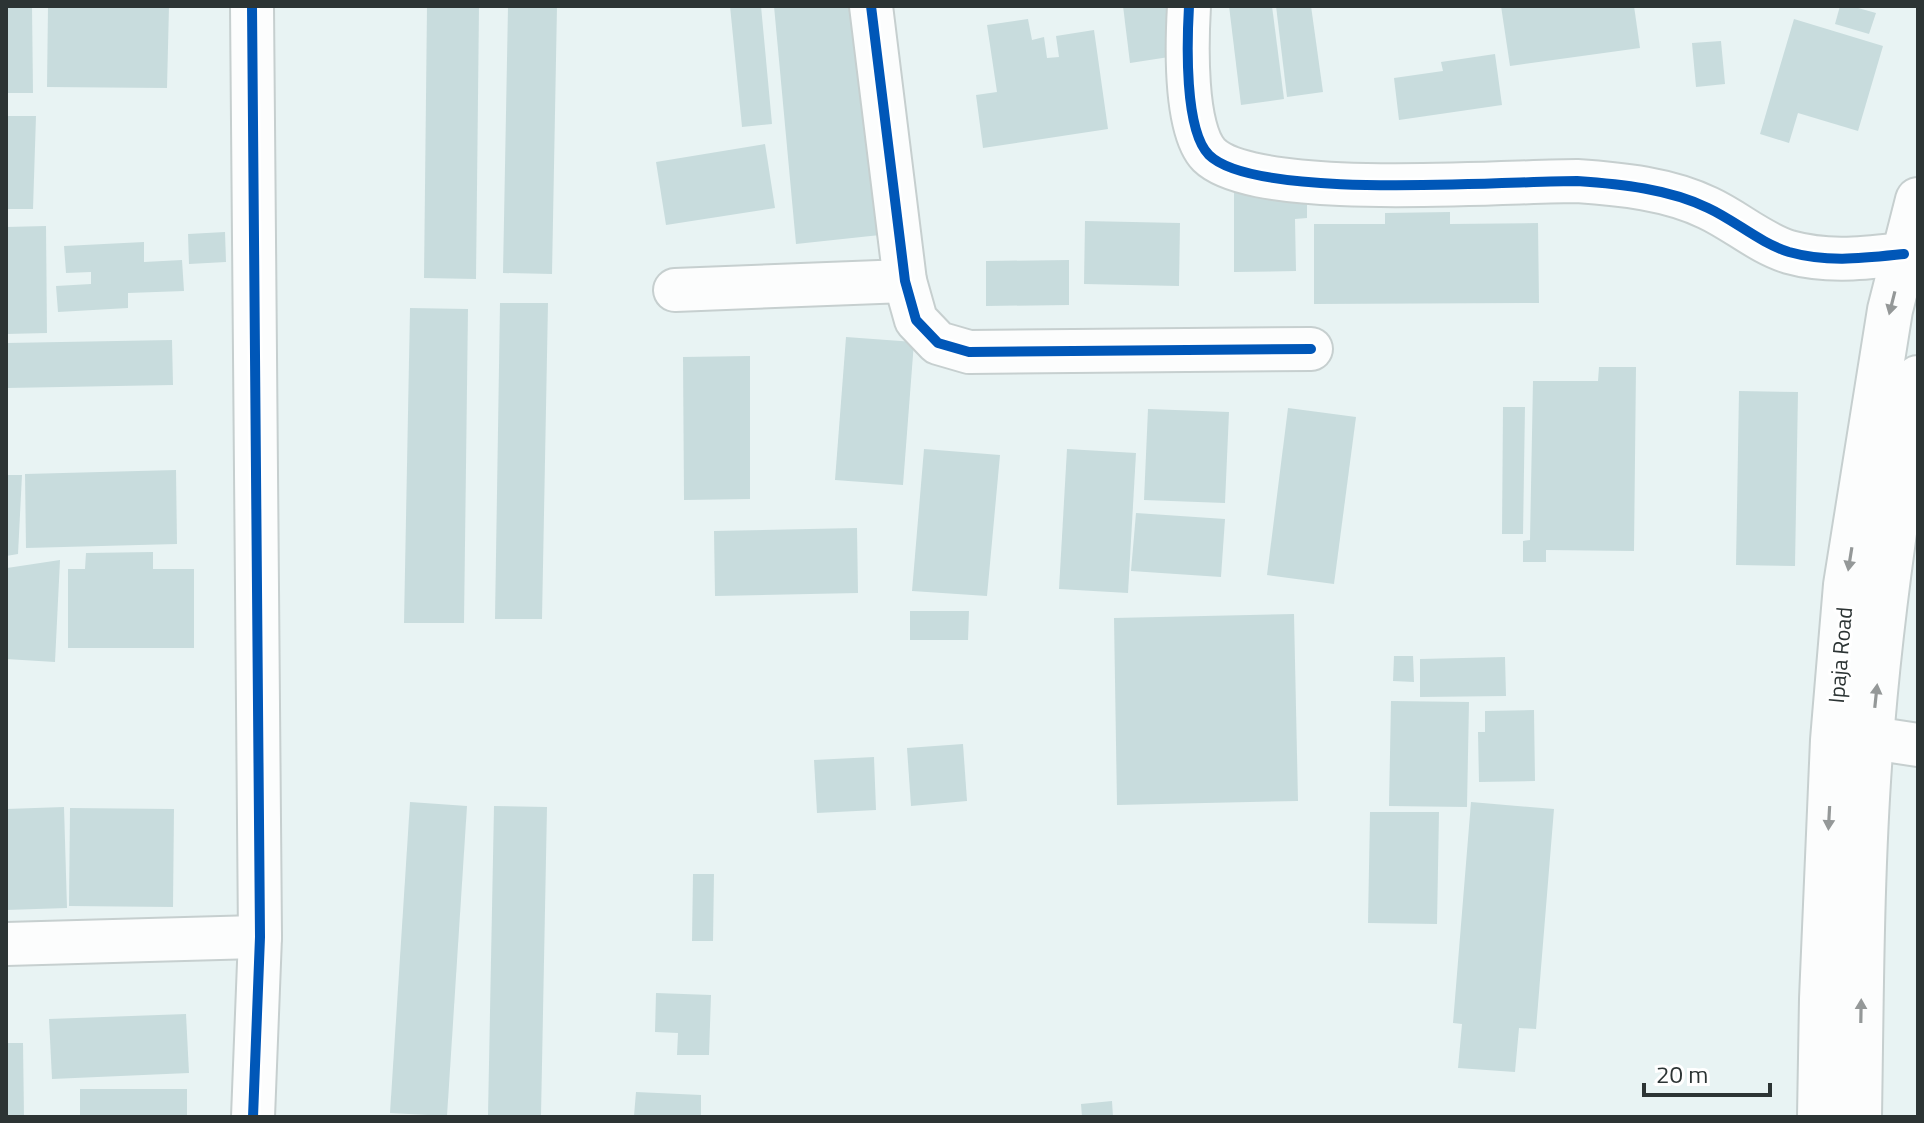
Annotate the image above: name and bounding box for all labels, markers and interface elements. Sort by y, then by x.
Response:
one-way arrow [1885,290,1897,315]
one-way arrow [1843,547,1856,572]
street label: Ipaja Road [1819,606,1861,704]
one-way arrow [1870,683,1883,708]
one-way arrow [1823,806,1836,831]
one-way arrow [1855,998,1867,1023]
scale bar [1644,1047,1770,1097]
text: 20 m [1656,1056,1708,1092]

